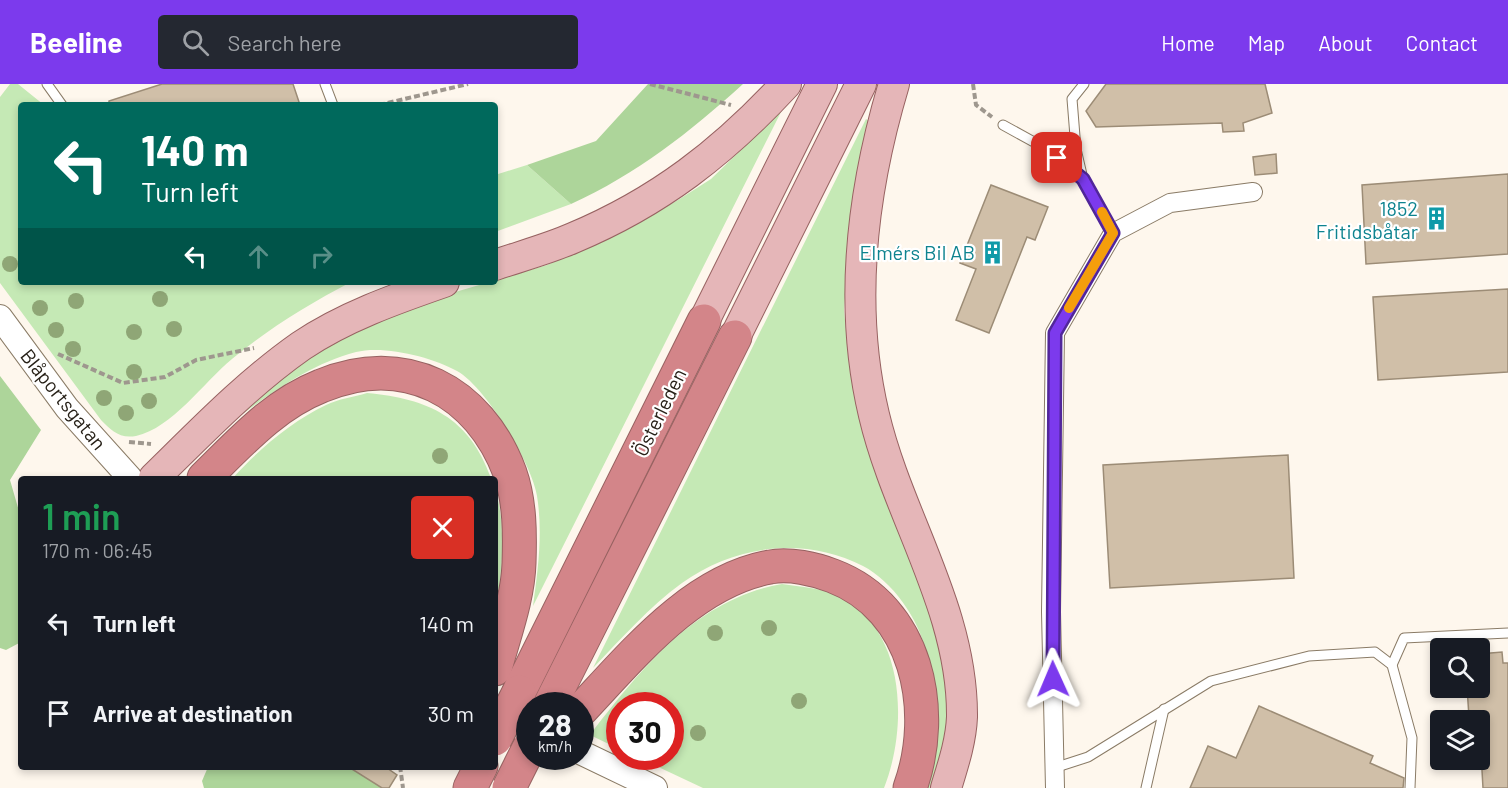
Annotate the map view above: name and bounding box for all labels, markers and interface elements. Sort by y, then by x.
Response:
search box [158,15,578,69]
text: Beeline [30,25,122,59]
icon: search [179,26,212,59]
text: Search here [227,29,342,55]
text: Home [1161,30,1215,55]
text: Map [1248,30,1285,55]
text: About [1318,30,1373,55]
text: Contact [1406,30,1478,55]
text: 140 m [141,124,249,174]
icon: left [42,126,120,204]
pin [1031,132,1082,183]
icon: arrive [1040,141,1073,174]
text: Turn left [141,175,239,207]
place label: 1852 Fritidsbåtar [1316,196,1418,243]
building icon: 1852 Fritidsbåtar [1423,206,1449,232]
building icon: Elmérs Bil AB [980,239,1006,265]
icon: left [179,240,212,273]
icon: ahead [242,240,275,273]
icon: right [305,240,338,273]
place label: Elmérs Bil AB [859,240,975,264]
street label: Blåportsgatan [16,344,112,454]
street label: Österleden [627,364,691,460]
text: 1 min [42,494,121,537]
button: close [411,496,474,559]
text: 170 m · 06:45 [42,538,152,562]
icon: left [42,607,75,640]
text: Turn left [93,610,176,636]
text: 140 m [419,610,474,636]
map controls [1430,638,1490,770]
button: search [1430,638,1490,698]
position arrow [1021,647,1085,711]
speed limit sign: 30 [606,692,684,770]
icon: arrive [42,697,75,730]
text: Arrive at destination [93,700,292,726]
text: 30 m [428,700,474,726]
text: 28 [538,706,572,742]
button: layers [1430,710,1490,770]
text: km/h [538,737,572,755]

